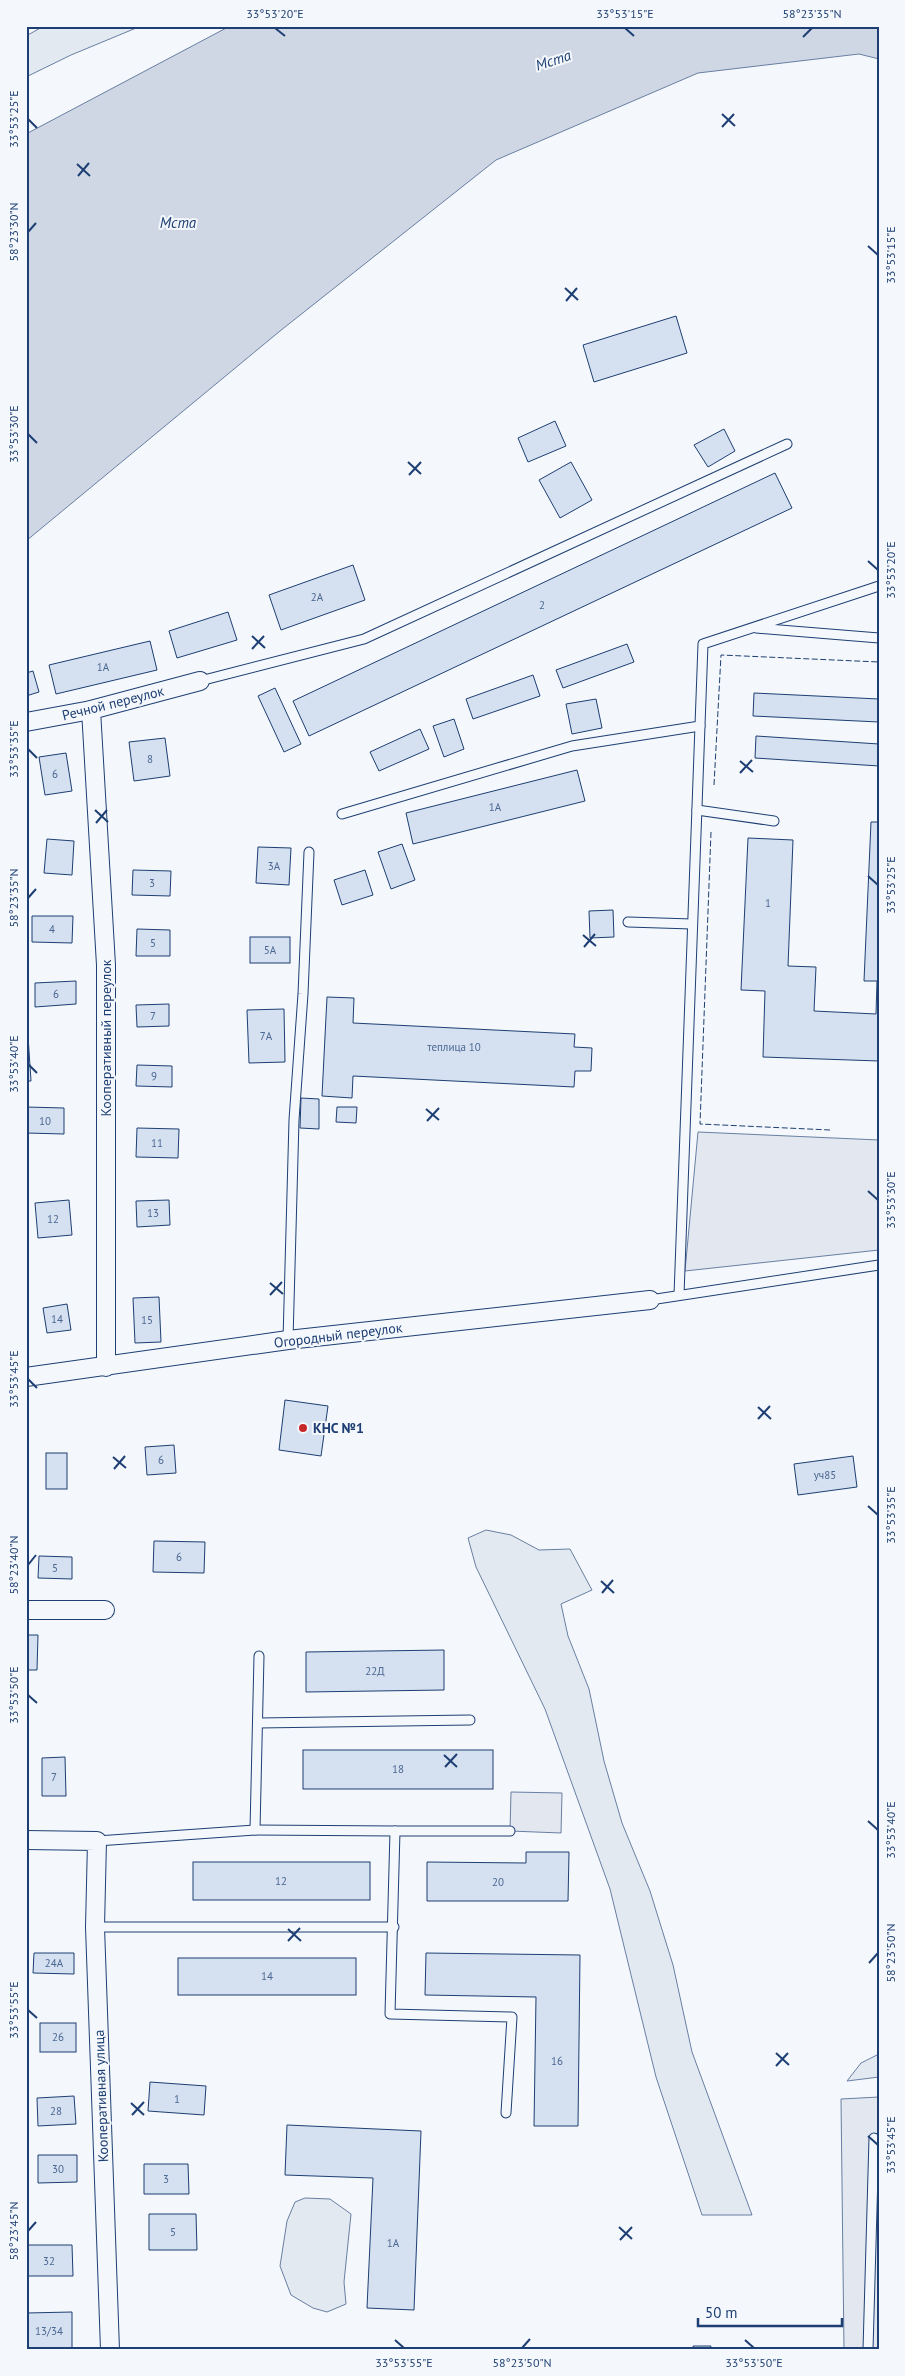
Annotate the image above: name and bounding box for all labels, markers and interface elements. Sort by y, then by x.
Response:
text: 33°53'20"E [246,6,304,21]
text: 33°53'15"E [596,6,654,21]
text: 58°23'35"N [782,6,842,21]
water label: Мста [533,45,574,75]
text: 33°53'25"E [6,90,21,148]
text: 58°23'30"N [6,202,21,262]
water label: Мста [160,213,197,232]
text: 33°53'15"E [883,226,898,284]
text: 33°53'30"E [6,405,21,463]
text: 33°53'20"E [883,541,898,599]
house number: 2А [311,590,324,604]
house number: 2 [539,598,545,612]
house number: 1А [97,660,110,674]
street label: Речной переулок [60,682,166,724]
text: 33°53'35"E [6,720,21,778]
house number: 8 [147,752,153,766]
house number: 6 [52,767,58,781]
house number: 1А [489,800,502,814]
text: 33°53'25"E [883,856,898,914]
house number: 3А [268,859,281,873]
text: 58°23'35"N [6,868,21,928]
house number: 3 [149,876,155,890]
house number: 1 [765,896,771,910]
house number: 4 [49,922,55,936]
house number: 5 [150,936,156,950]
house number: 5А [264,943,277,957]
street label: Кооперативный переулок [97,959,115,1116]
house number: 6 [53,987,59,1001]
house number: 7 [150,1009,156,1023]
house number: 7А [260,1029,273,1043]
text: 33°53'40"E [6,1035,21,1093]
house number: теплица 10 [427,1040,481,1054]
house number: 9 [151,1069,157,1083]
house number: 10 [39,1114,51,1128]
house number: 11 [151,1136,163,1150]
text: 33°53'30"E [883,1171,898,1229]
house number: 13 [147,1206,159,1220]
house number: 12 [47,1212,59,1226]
house number: 14 [51,1312,63,1326]
house number: 15 [141,1313,153,1327]
street label: Огородный переулок [273,1318,404,1352]
text: 33°53'45"E [6,1350,21,1408]
place label: КНС №1 [313,1419,364,1437]
marker: КНС №1 [297,1422,309,1434]
house number: 6 [158,1453,164,1467]
house number: уч85 [814,1468,836,1482]
text: 33°53'35"E [883,1486,898,1544]
text: 58°23'40"N [6,1535,21,1595]
house number: 6 [176,1550,182,1564]
house number: 5 [52,1561,58,1575]
house number: 22Д [365,1664,385,1678]
text: 33°53'50"E [6,1666,21,1724]
house number: 18 [392,1762,404,1776]
house number: 7 [51,1770,57,1784]
text: 33°53'40"E [883,1801,898,1859]
house number: 12 [275,1874,287,1888]
house number: 20 [492,1875,504,1889]
text: 58°23'50"N [883,1923,898,1983]
house number: 24А [45,1956,64,1970]
house number: 14 [261,1969,273,1983]
text: 33°53'55"E [6,1981,21,2039]
street label: Кооперативная улица [90,2029,112,2163]
house number: 26 [52,2030,64,2044]
house number: 16 [551,2054,563,2068]
house number: 1 [174,2092,180,2106]
house number: 28 [50,2104,62,2118]
text: 33°53'45"E [883,2116,898,2174]
house number: 30 [52,2162,64,2176]
house number: 3 [163,2172,169,2186]
text: 58°23'45"N [6,2201,21,2261]
house number: 5 [170,2225,176,2239]
house number: 1А [387,2236,400,2250]
house number: 32 [43,2254,55,2268]
scale bar [698,2296,841,2328]
text: 50 m [705,2303,738,2322]
house number: 13/34 [35,2324,63,2338]
text: 33°53'55"E [375,2355,433,2370]
text: 58°23'50"N [492,2355,552,2370]
text: 33°53'50"E [725,2355,783,2370]

